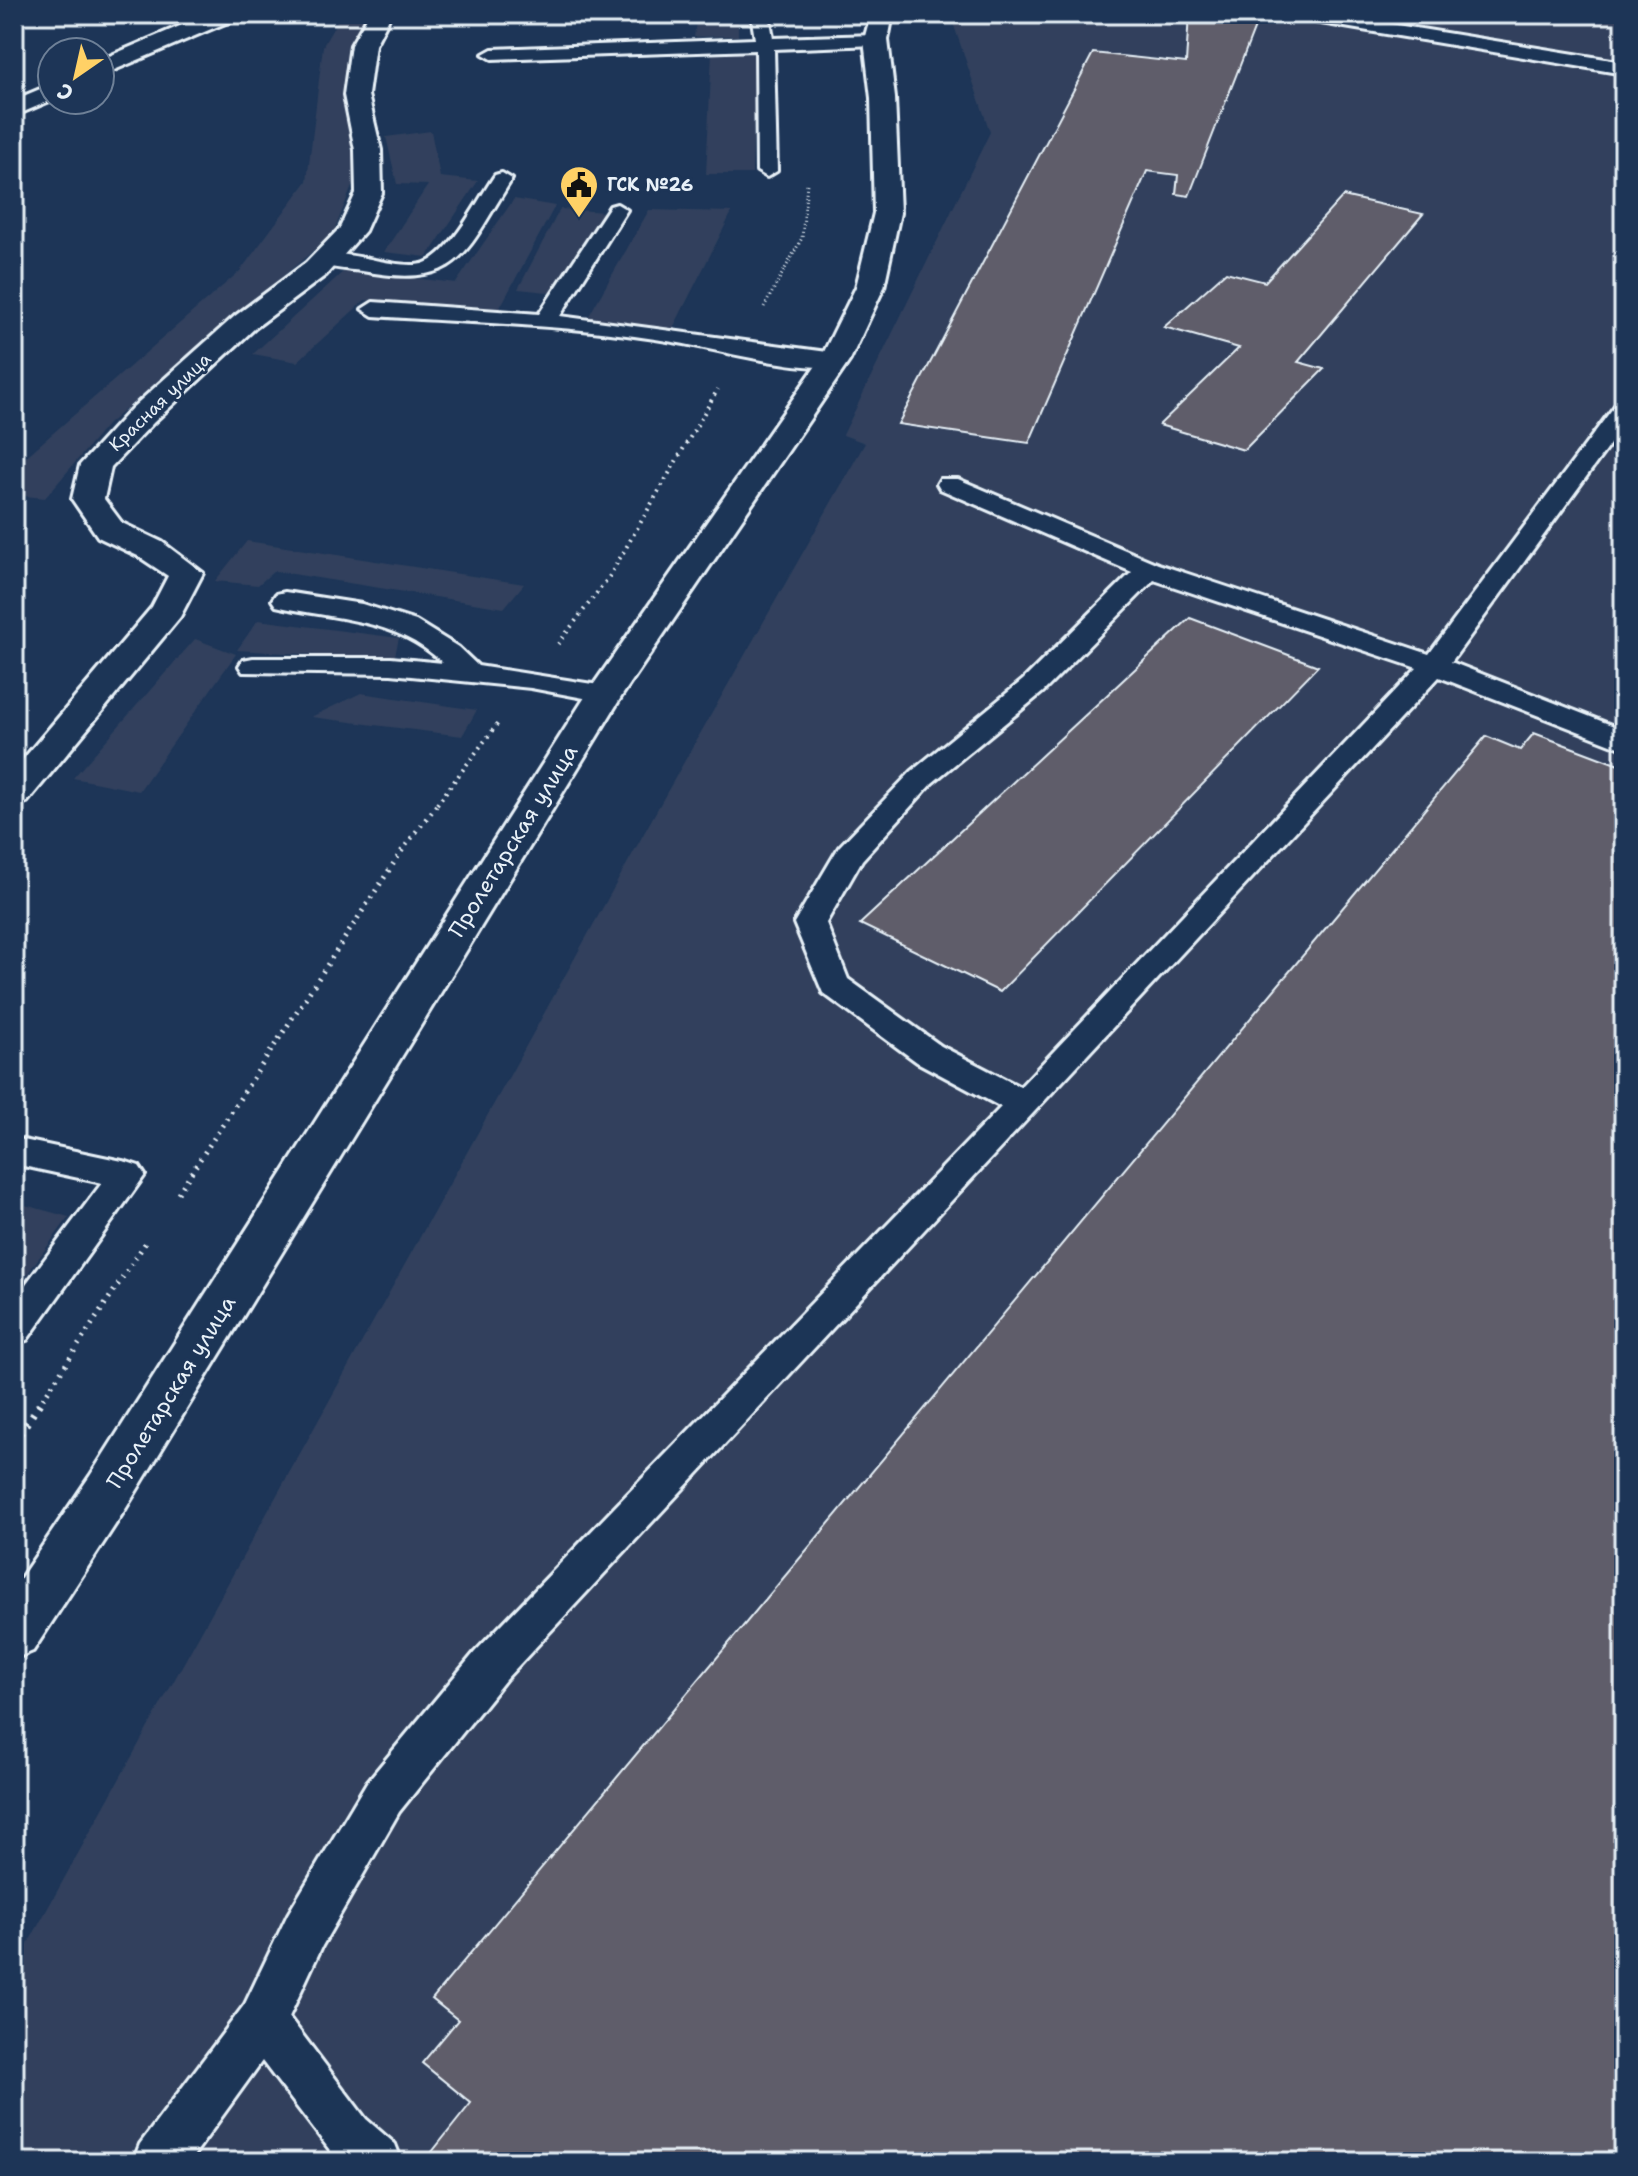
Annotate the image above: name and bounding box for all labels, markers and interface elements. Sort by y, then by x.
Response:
north arrow [36,36,116,116]
text: С [51,76,79,108]
public building icon: ГСК №26 [558,164,600,219]
place label: ГСК №26 [607,173,693,197]
street label: Красная улица [104,347,216,457]
street label: Пролетарская улица [442,739,584,943]
street label: Пролетарская улица [100,1290,242,1494]

